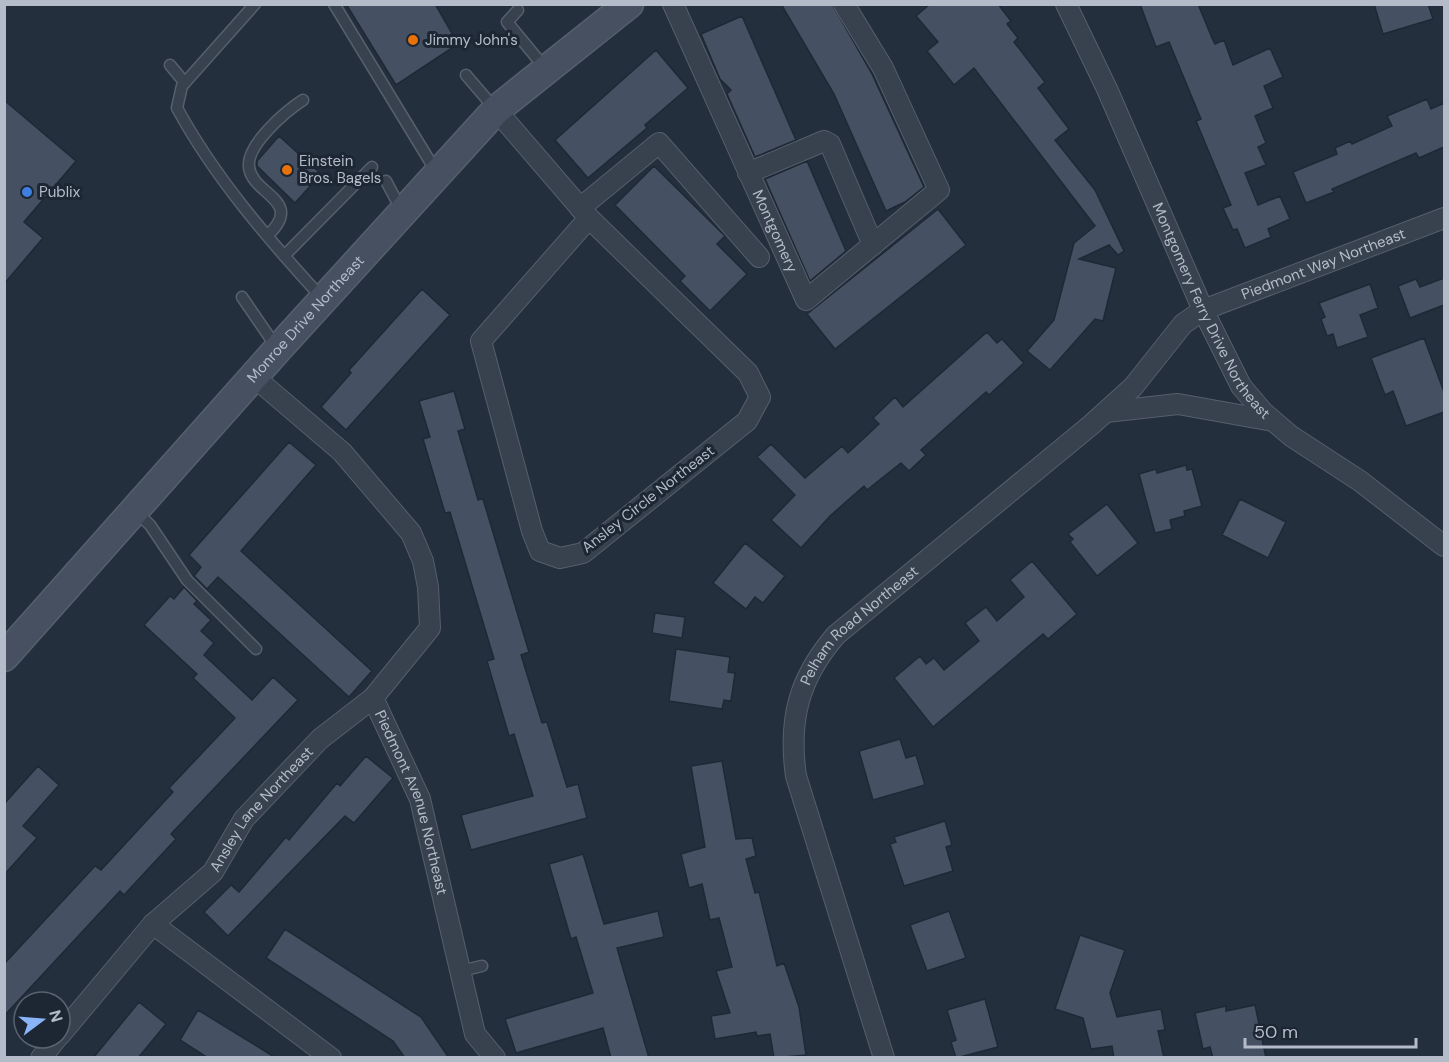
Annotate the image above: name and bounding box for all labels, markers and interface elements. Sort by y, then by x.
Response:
place label: Jimmy John's [425,30,518,50]
marker: Jimmy John's [406,33,420,47]
place label: Einstein Bros. Bagels [299,151,381,188]
marker: Einstein Bros. Bagels [280,163,294,177]
place label: Publix [39,182,81,202]
marker: Publix [20,185,34,199]
street label: Montgomery [748,187,803,276]
street label: Montgomery Ferry Drive Northeast [1148,200,1274,424]
street label: Piedmont Way Northeast [1238,224,1409,304]
street label: Monroe Drive Northeast [243,251,369,387]
street label: Ansley Circle Northeast [578,441,719,557]
street label: Pelham Road Northeast [795,561,923,688]
street label: Piedmont Avenue Northeast [370,707,452,897]
street label: Ansley Lane Northeast [205,742,318,876]
north arrow [12,990,72,1050]
text: N [44,1007,68,1025]
scale bar [1245,1011,1416,1049]
text: 50 m [1254,1020,1298,1044]

